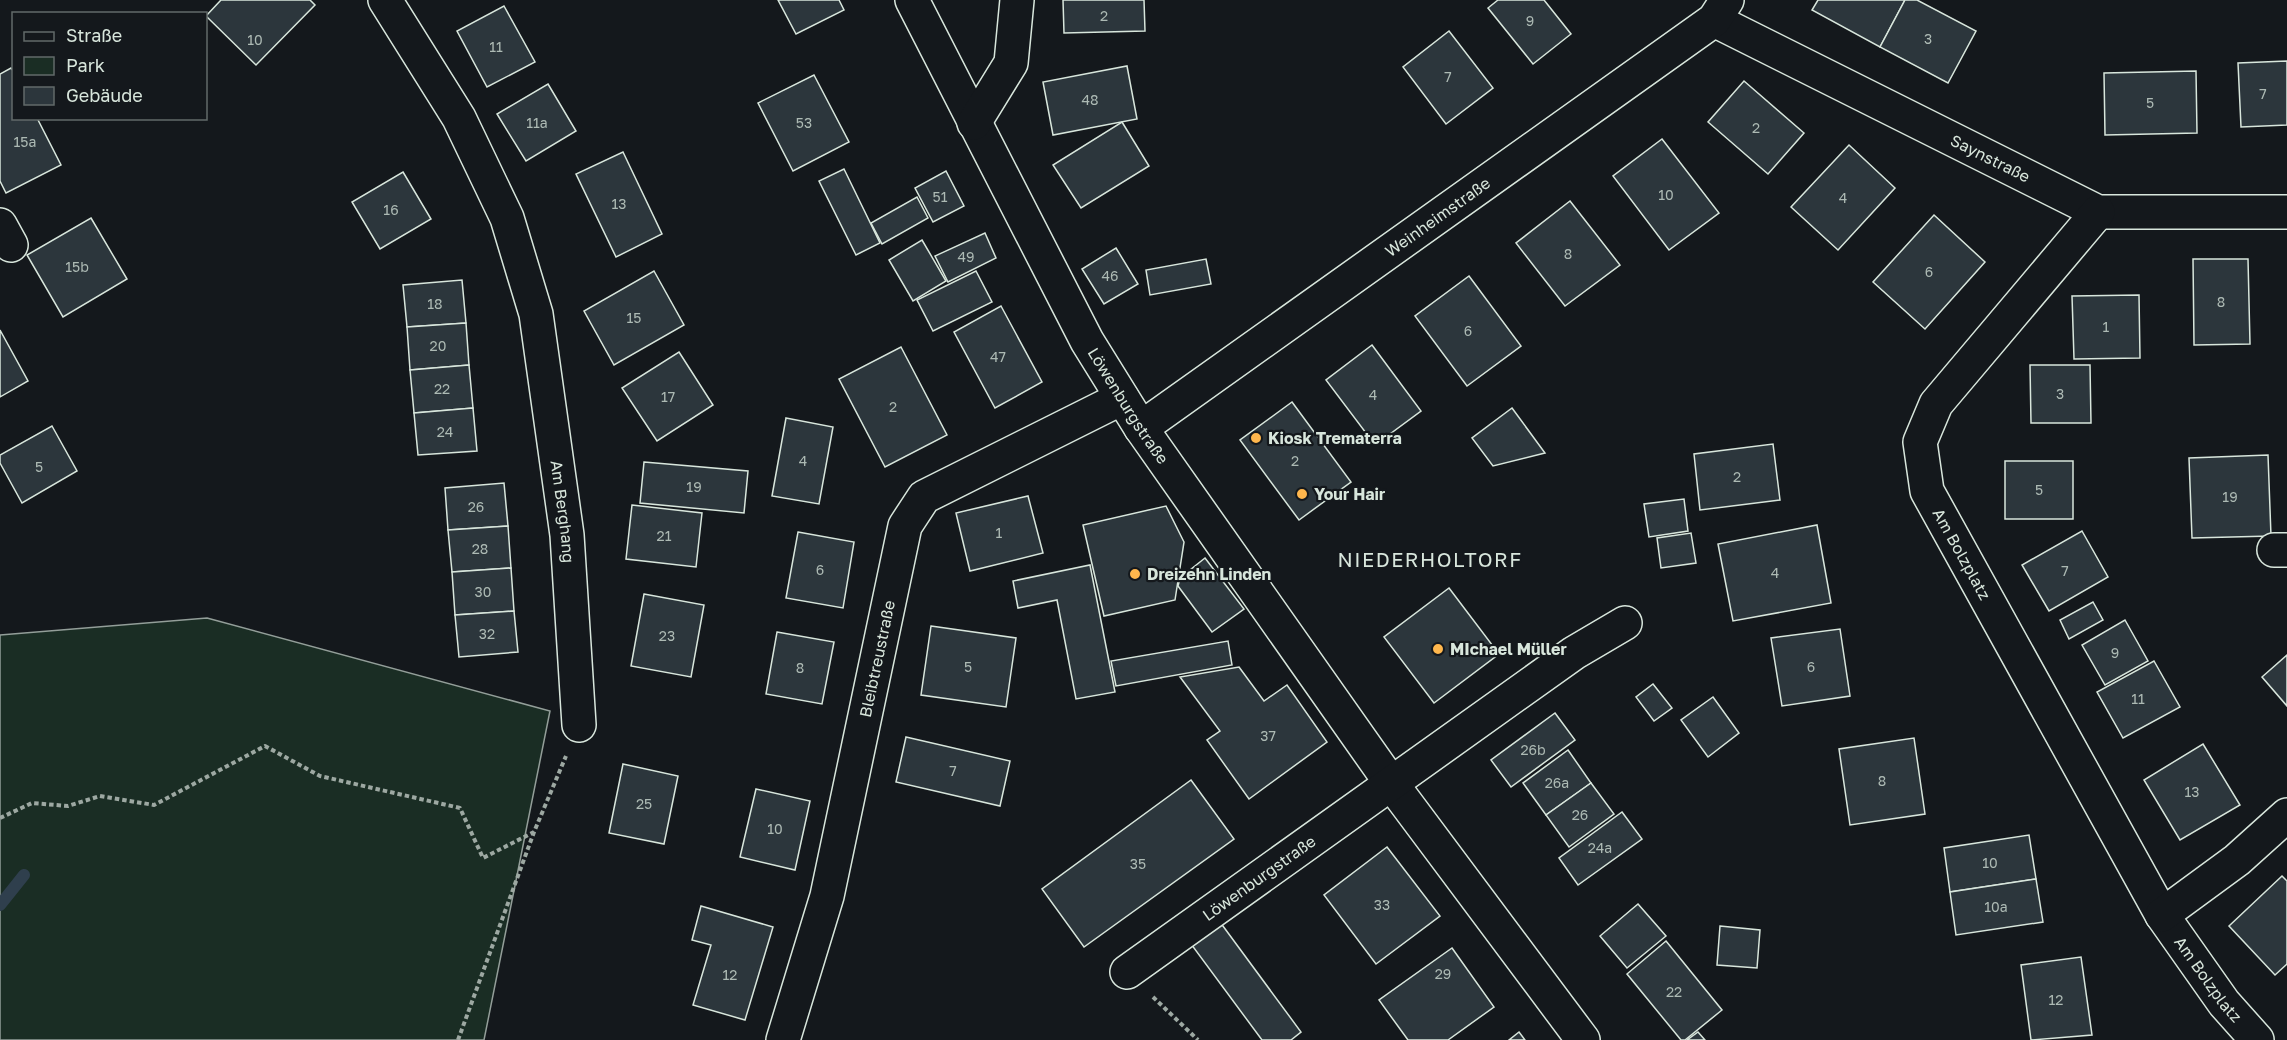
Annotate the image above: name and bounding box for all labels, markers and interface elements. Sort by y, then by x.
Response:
house number: 2 [1100,7,1108,24]
legend [12,12,207,120]
house number: 9 [1526,12,1534,29]
text: Straße [66,24,122,46]
house number: 3 [1924,30,1932,47]
house number: 10 [247,31,263,48]
house number: 11 [489,38,503,55]
text: Park [66,54,105,76]
house number: 7 [1444,68,1452,85]
text: Gebäude [66,84,143,106]
house number: 7 [2259,85,2267,102]
house number: 48 [1081,91,1099,108]
house number: 5 [2146,94,2154,111]
house number: 11a [526,114,548,131]
house number: 53 [796,114,812,131]
house number: 2 [1752,119,1760,136]
street label: Saynstraße [1947,130,2033,186]
house number: 15a [14,133,36,150]
street label: Weinheimstraße [1381,173,1494,261]
house number: 10 [1658,186,1674,203]
house number: 51 [933,188,948,205]
house number: 4 [1839,189,1847,206]
house number: 13 [612,195,626,212]
house number: 16 [383,201,399,218]
house number: 8 [1564,245,1572,262]
house number: 49 [957,248,975,265]
house number: 15b [65,258,89,275]
house number: 6 [1925,263,1933,280]
house number: 46 [1101,267,1119,284]
house number: 8 [2217,293,2225,310]
house number: 18 [427,295,443,312]
house number: 15 [627,309,641,326]
house number: 1 [2103,318,2110,335]
house number: 6 [1464,322,1472,339]
house number: 20 [430,337,446,354]
street label: Löwenburgstraße [1084,344,1173,468]
house number: 47 [990,348,1006,365]
house number: 22 [434,380,450,397]
house number: 3 [2056,385,2064,402]
house number: 4 [1369,386,1377,403]
house number: 17 [661,388,675,405]
house number: 2 [889,398,897,415]
house number: 24 [437,423,453,440]
place label: Kiosk Trematerra [1268,428,1402,448]
marker: Kiosk Trematerra [1249,431,1263,445]
house number: 4 [799,452,807,469]
house number: 2 [1291,452,1299,469]
house number: 5 [35,458,43,475]
street label: Am Berghang [547,459,579,564]
house number: 2 [1733,468,1741,485]
house number: 19 [686,478,702,495]
house number: 5 [2035,481,2043,498]
place label: Your Hair [1314,484,1385,504]
marker: Your Hair [1295,487,1309,501]
house number: 19 [2222,488,2238,505]
house number: 26 [468,498,484,515]
street label: Am Bolzplatz [1929,505,1995,603]
house number: 1 [996,524,1003,541]
house number: 21 [657,527,672,544]
house number: 28 [472,540,488,557]
district label: NIEDERHOLTORF [1337,547,1523,571]
house number: 6 [816,561,824,578]
house number: 7 [2061,562,2069,579]
place label: Dreizehn Linden [1147,564,1271,584]
house number: 4 [1771,564,1779,581]
marker: Dreizehn Linden [1128,567,1142,581]
house number: 30 [475,583,491,600]
street label: Bleibtreustraße [855,598,899,719]
house number: 32 [479,625,495,642]
house number: 23 [659,627,675,644]
place label: MIchael Müller [1450,639,1567,659]
marker: MIchael Müller [1431,642,1445,656]
house number: 9 [2111,644,2119,661]
house number: 5 [964,658,972,675]
house number: 6 [1807,658,1815,675]
house number: 8 [796,659,804,676]
house number: 11 [2131,690,2145,707]
house number: 37 [1260,727,1276,744]
house number: 26b [1520,741,1546,758]
house number: 7 [949,762,957,779]
house number: 8 [1878,772,1886,789]
house number: 26a [1545,774,1569,791]
house number: 13 [2185,783,2199,800]
house number: 25 [636,795,652,812]
house number: 26 [1572,806,1588,823]
house number: 10 [767,820,783,837]
street label: Löwenburgstraße [1198,831,1319,925]
house number: 24a [1588,839,1612,856]
house number: 10 [1982,854,1998,871]
house number: 35 [1130,855,1146,872]
house number: 33 [1374,896,1390,913]
house number: 10a [1984,898,2008,915]
street label: Am Bolzplatz [2170,933,2246,1026]
house number: 29 [1435,965,1451,982]
house number: 12 [723,966,737,983]
house number: 22 [1666,983,1682,1000]
house number: 12 [2049,991,2063,1008]

